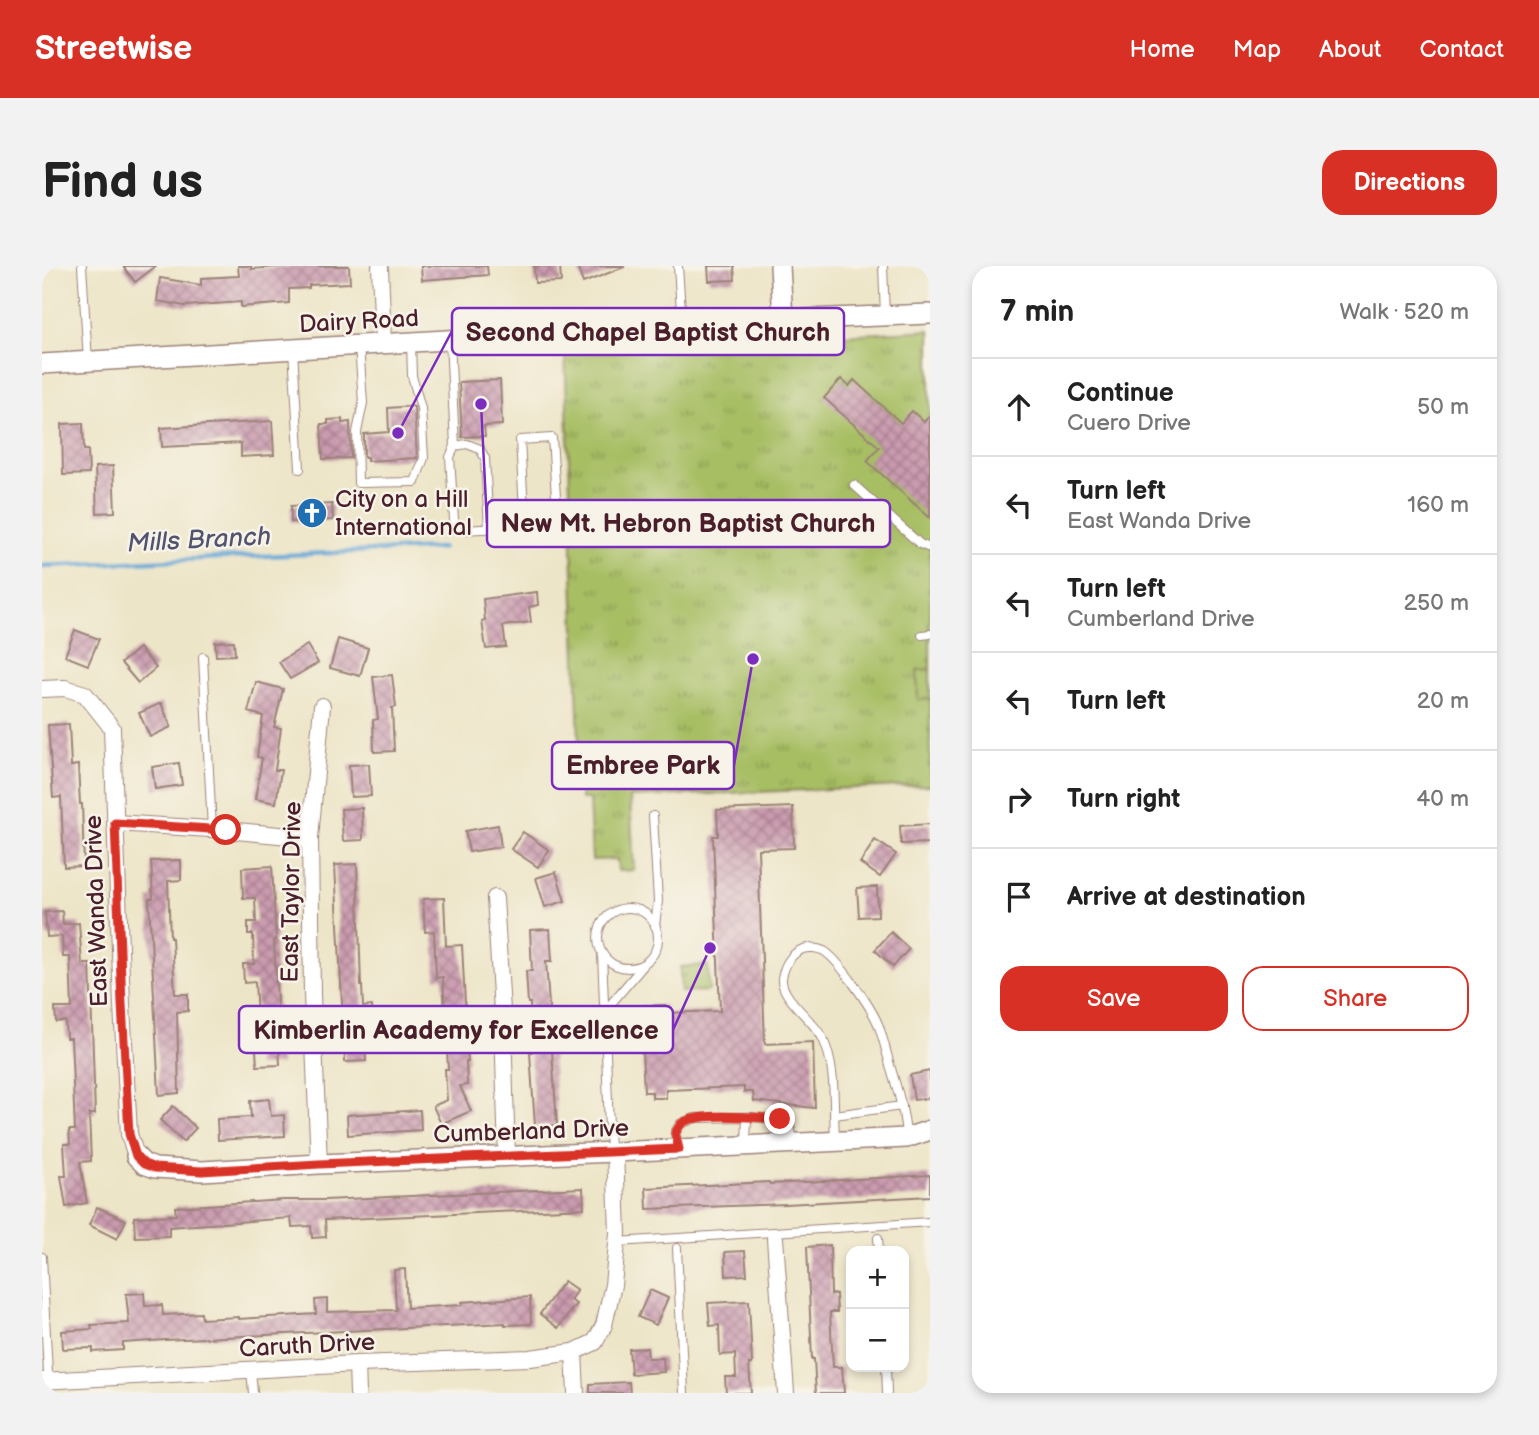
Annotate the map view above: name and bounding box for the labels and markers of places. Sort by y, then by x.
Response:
callout: Second Chapel Baptist Church [452,308,844,355]
place label: City on a Hill International [335,485,472,542]
church icon: City on a Hill International [295,496,329,530]
callout: New Mt. Hebron Baptist Church [487,500,890,547]
callout: Embree Park [552,742,734,789]
callout: Kimberlin Academy for Excellence [239,1006,673,1053]

